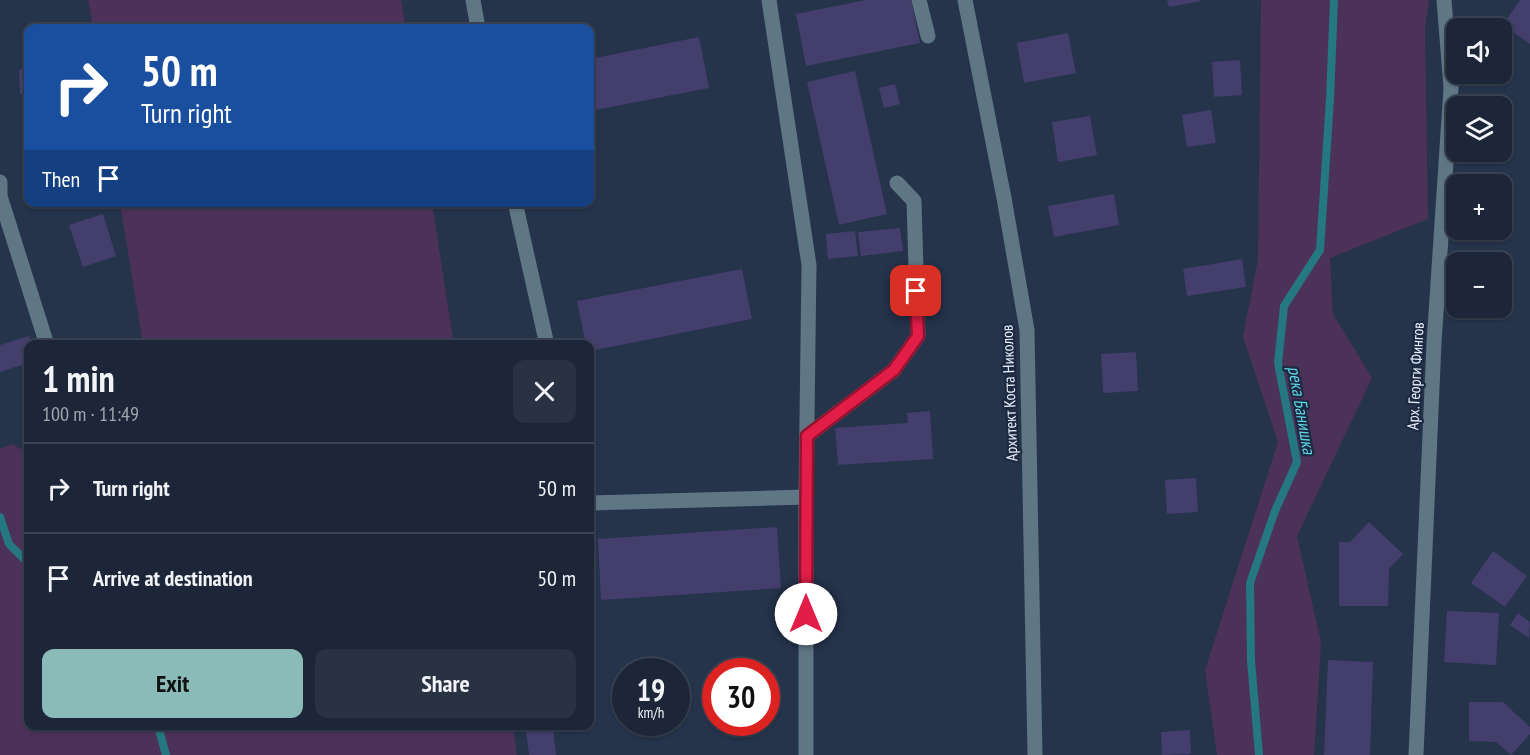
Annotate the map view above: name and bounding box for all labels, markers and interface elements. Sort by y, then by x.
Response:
map controls [1446,18,1512,318]
button: sound [1446,18,1512,84]
text: 50 m [141,43,218,98]
icon: right [42,48,120,126]
text: Turn right [141,96,232,130]
button: layers [1446,96,1512,162]
icon: arrive [92,162,125,195]
text: Then [42,165,80,193]
button: + [1446,174,1512,240]
button: − [1446,252,1512,318]
pin [890,265,941,316]
icon: arrive [899,274,932,307]
street label: Арх. Георги Фингов [1402,322,1428,430]
street label: Архитект Коста Николов [997,324,1021,462]
text: 1 min [42,355,115,402]
button: close [513,360,576,423]
water label: река Банишка [1283,364,1321,457]
text: 100 m · 11:49 [42,401,139,427]
icon: right [42,472,75,505]
text: Turn right [93,474,170,502]
text: 50 m [537,474,576,502]
icon: arrive [42,562,75,595]
text: Arrive at destination [93,564,253,592]
text: 50 m [537,564,576,592]
position arrow [774,582,838,646]
button: Exit [42,649,303,718]
button: Share [315,649,576,718]
speed limit sign: 30 [702,658,780,736]
text: 19 [637,670,665,709]
text: km/h [638,703,664,722]

